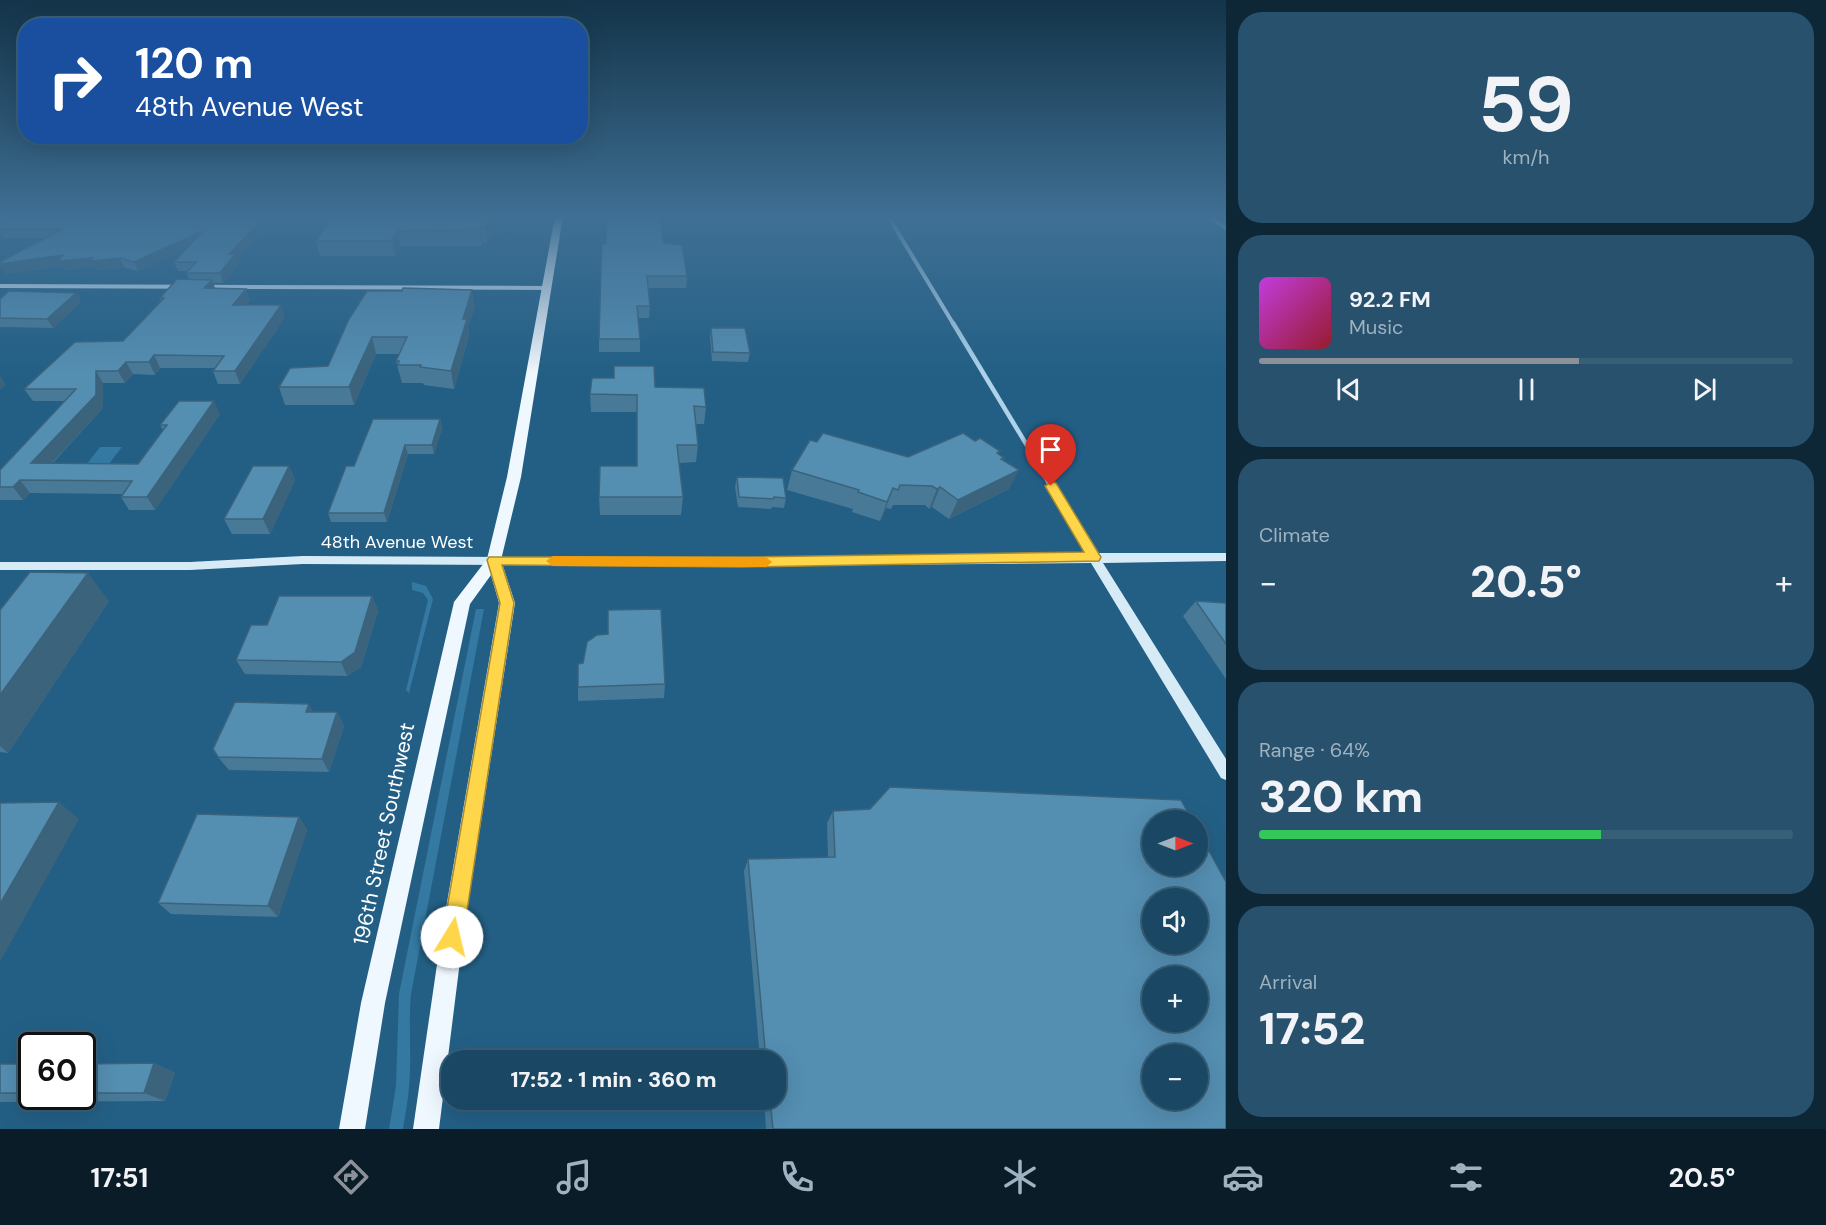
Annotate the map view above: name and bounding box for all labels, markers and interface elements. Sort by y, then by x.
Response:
text: 120 m [135,36,253,91]
icon: right [36,42,114,120]
text: 59 [1478,54,1574,155]
text: 48th Avenue West [135,89,364,124]
text: km/h [1502,144,1550,170]
text: 92.2 FM [1349,285,1431,314]
text: Music [1349,314,1404,340]
icon: previous [1332,373,1365,406]
icon: pause [1510,373,1543,406]
icon: next [1688,373,1721,406]
pin [1025,424,1076,486]
icon: arrive [1034,433,1067,466]
text: Climate [1259,522,1330,548]
street label: 48th Avenue West [321,530,473,554]
text: 20.5° [1470,552,1582,611]
text: − [1259,561,1277,604]
text: + [1775,561,1793,604]
street label: 196th Street Southwest [347,720,421,948]
text: Range · 64% [1259,737,1370,763]
text: 320 km [1259,767,1423,826]
north arrow [1142,810,1208,876]
map controls [1142,810,1208,1110]
button: sound [1142,888,1208,954]
position arrow [420,905,484,969]
button: + [1142,966,1208,1032]
text: Arrival [1259,969,1317,995]
text: 17:52 [1259,999,1365,1058]
speed limit sign: 60 [18,1032,96,1110]
button: − [1142,1044,1208,1110]
text: 17:52 · 1 min · 360 m [510,1065,717,1094]
icon: directions [330,1156,372,1198]
icon: music [553,1156,595,1198]
icon: phone [776,1156,818,1198]
icon: climate [999,1156,1041,1198]
icon: car [1222,1156,1264,1198]
icon: filters [1445,1156,1487,1198]
text: 17:51 [91,1160,148,1195]
text: 20.5° [1669,1160,1735,1195]

